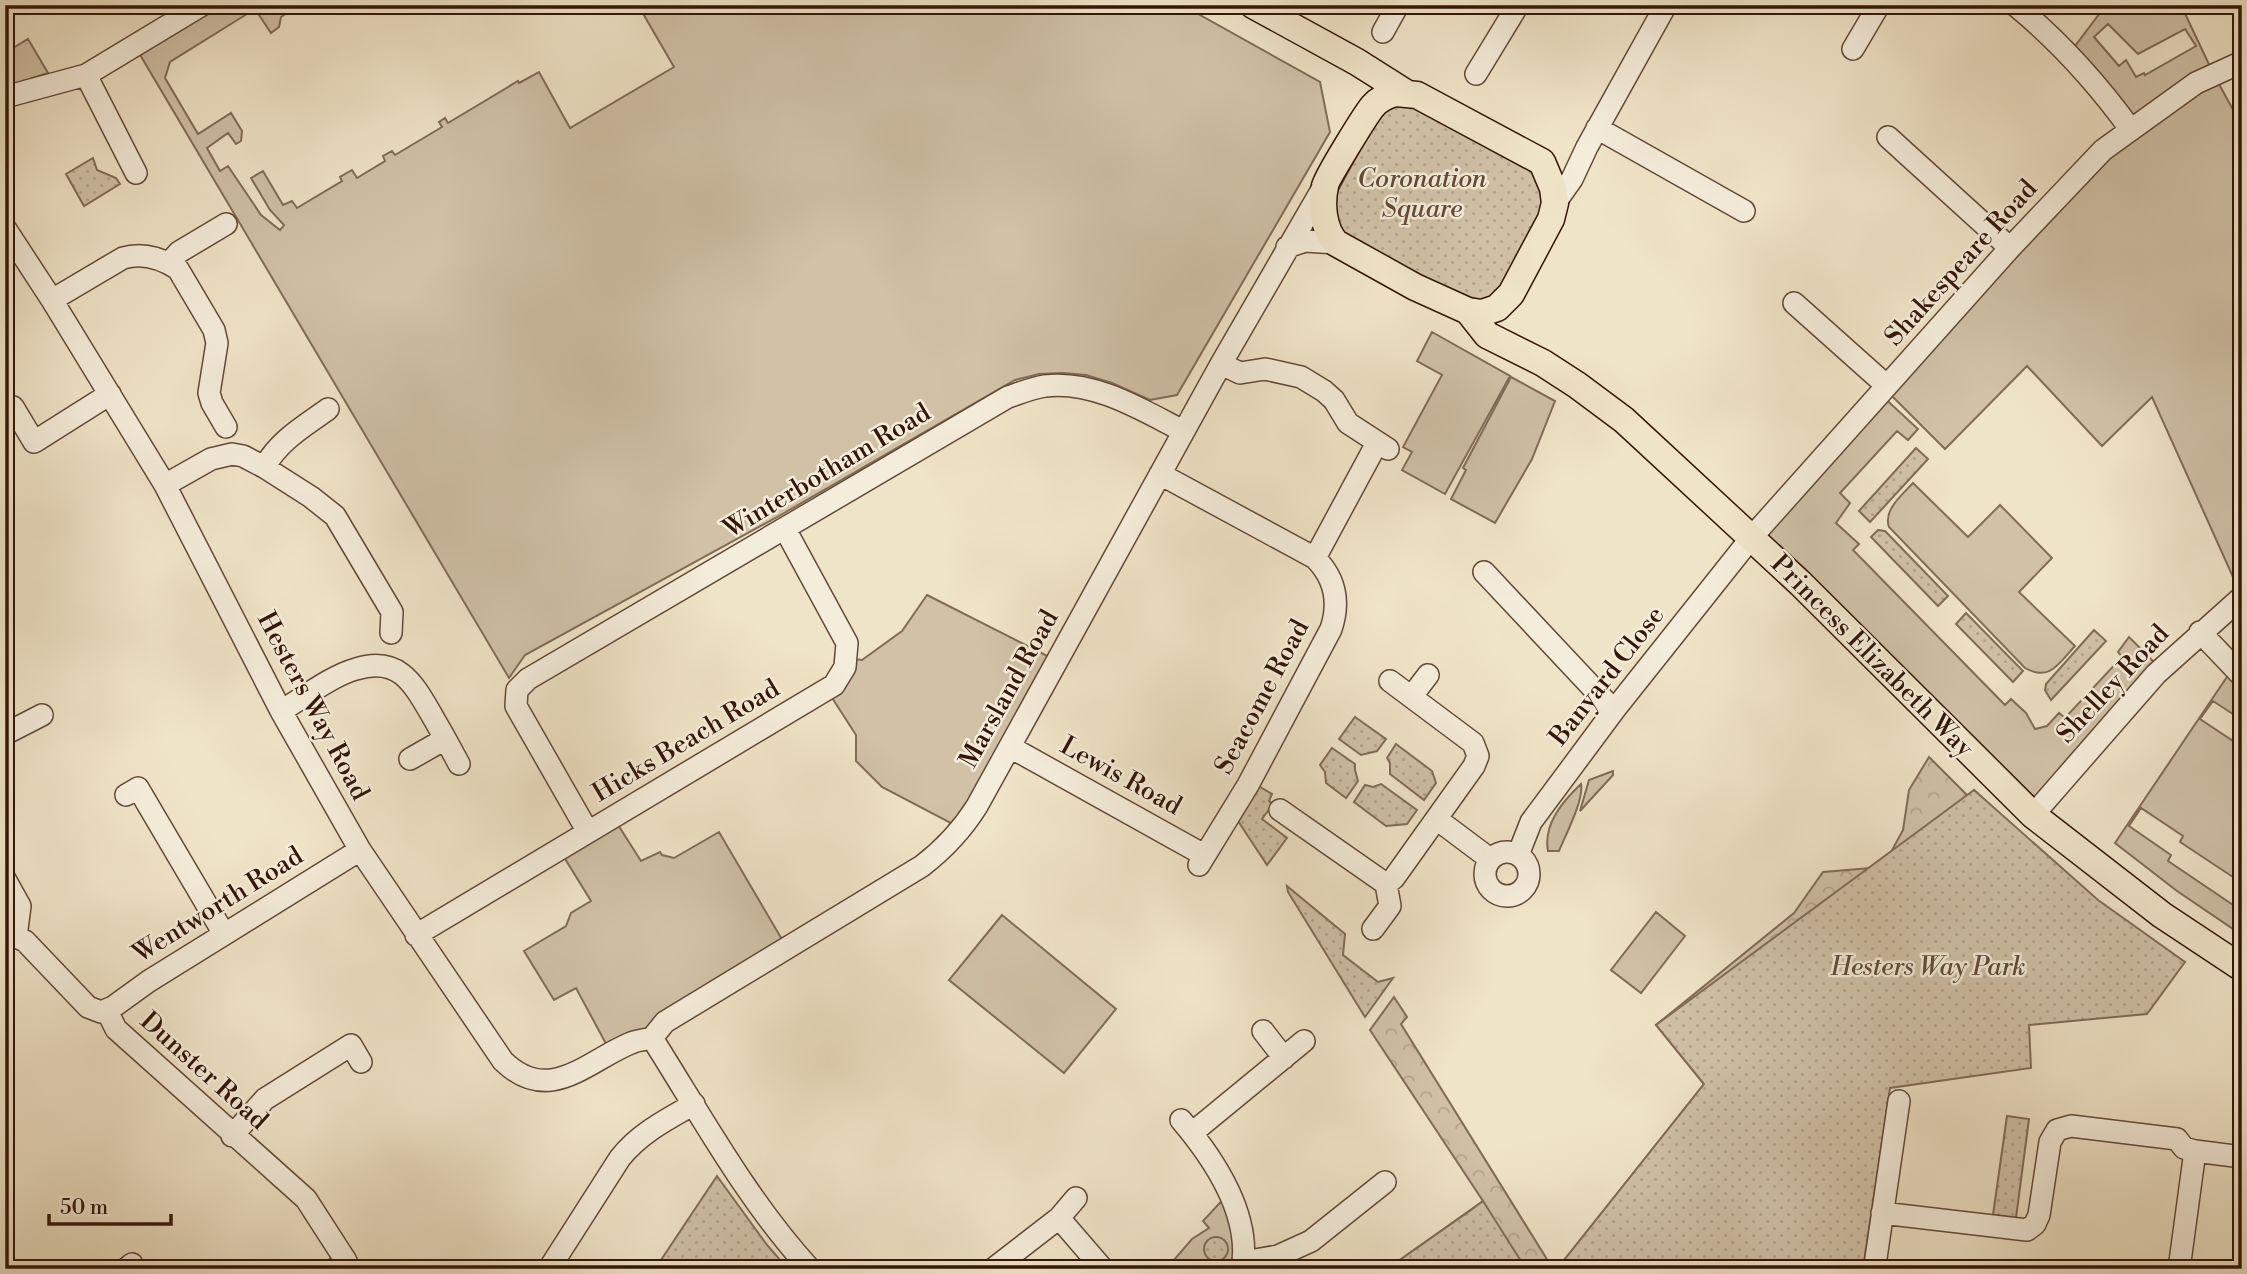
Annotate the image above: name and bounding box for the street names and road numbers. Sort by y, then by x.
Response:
street label: Shakespeare Road [1878,173,2044,353]
street label: Winterbotham Road [717,396,936,546]
street label: Princess Elizabeth Way [1764,548,1980,764]
street label: Banyard Close [1542,600,1671,753]
street label: Marsland Road [952,604,1066,774]
street label: Hesters Way Road [250,606,376,806]
street label: Seacome Road [1208,614,1316,780]
street label: Shelley Road [2050,618,2176,750]
street label: Hicks Beach Road [587,672,786,809]
street label: Lewis Road [1055,730,1187,823]
street label: Wentworth Road [126,840,309,971]
street label: Dunster Road [133,1005,275,1137]

